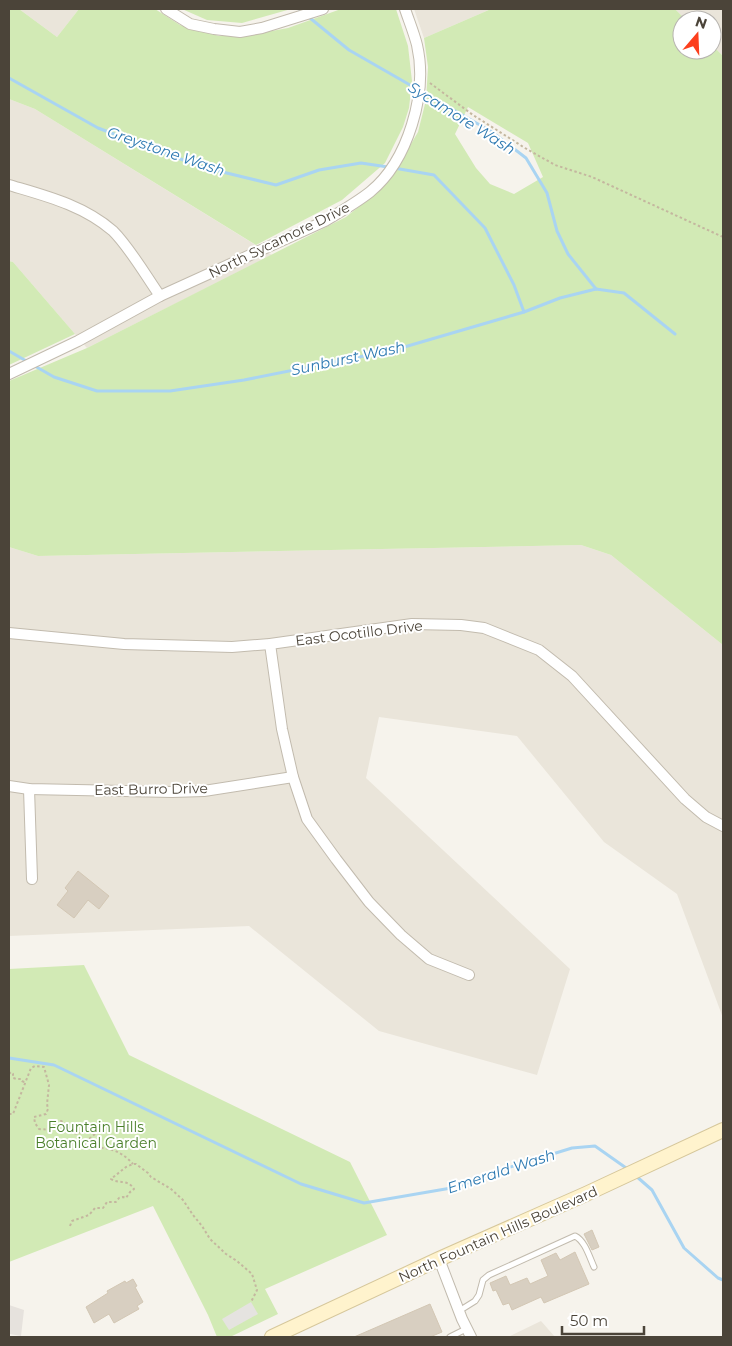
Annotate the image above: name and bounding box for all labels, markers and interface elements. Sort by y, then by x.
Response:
north arrow [672,10,722,60]
text: N [693,12,710,33]
water label: Sycamore Wash [405,77,519,159]
water label: Greystone Wash [105,122,227,180]
street label: North Sycamore Drive [205,198,353,282]
water label: Sunburst Wash [289,337,407,379]
street label: East Ocotillo Drive [294,616,424,650]
street label: East Burro Drive [94,779,208,799]
park label: Fountain Hills Botanical Garden [35,1118,157,1152]
water label: Emerald Wash [445,1145,557,1197]
street label: North Fountain Hills Boulevard [396,1182,600,1286]
scale bar [562,1304,644,1336]
text: 50 m [570,1311,608,1330]

